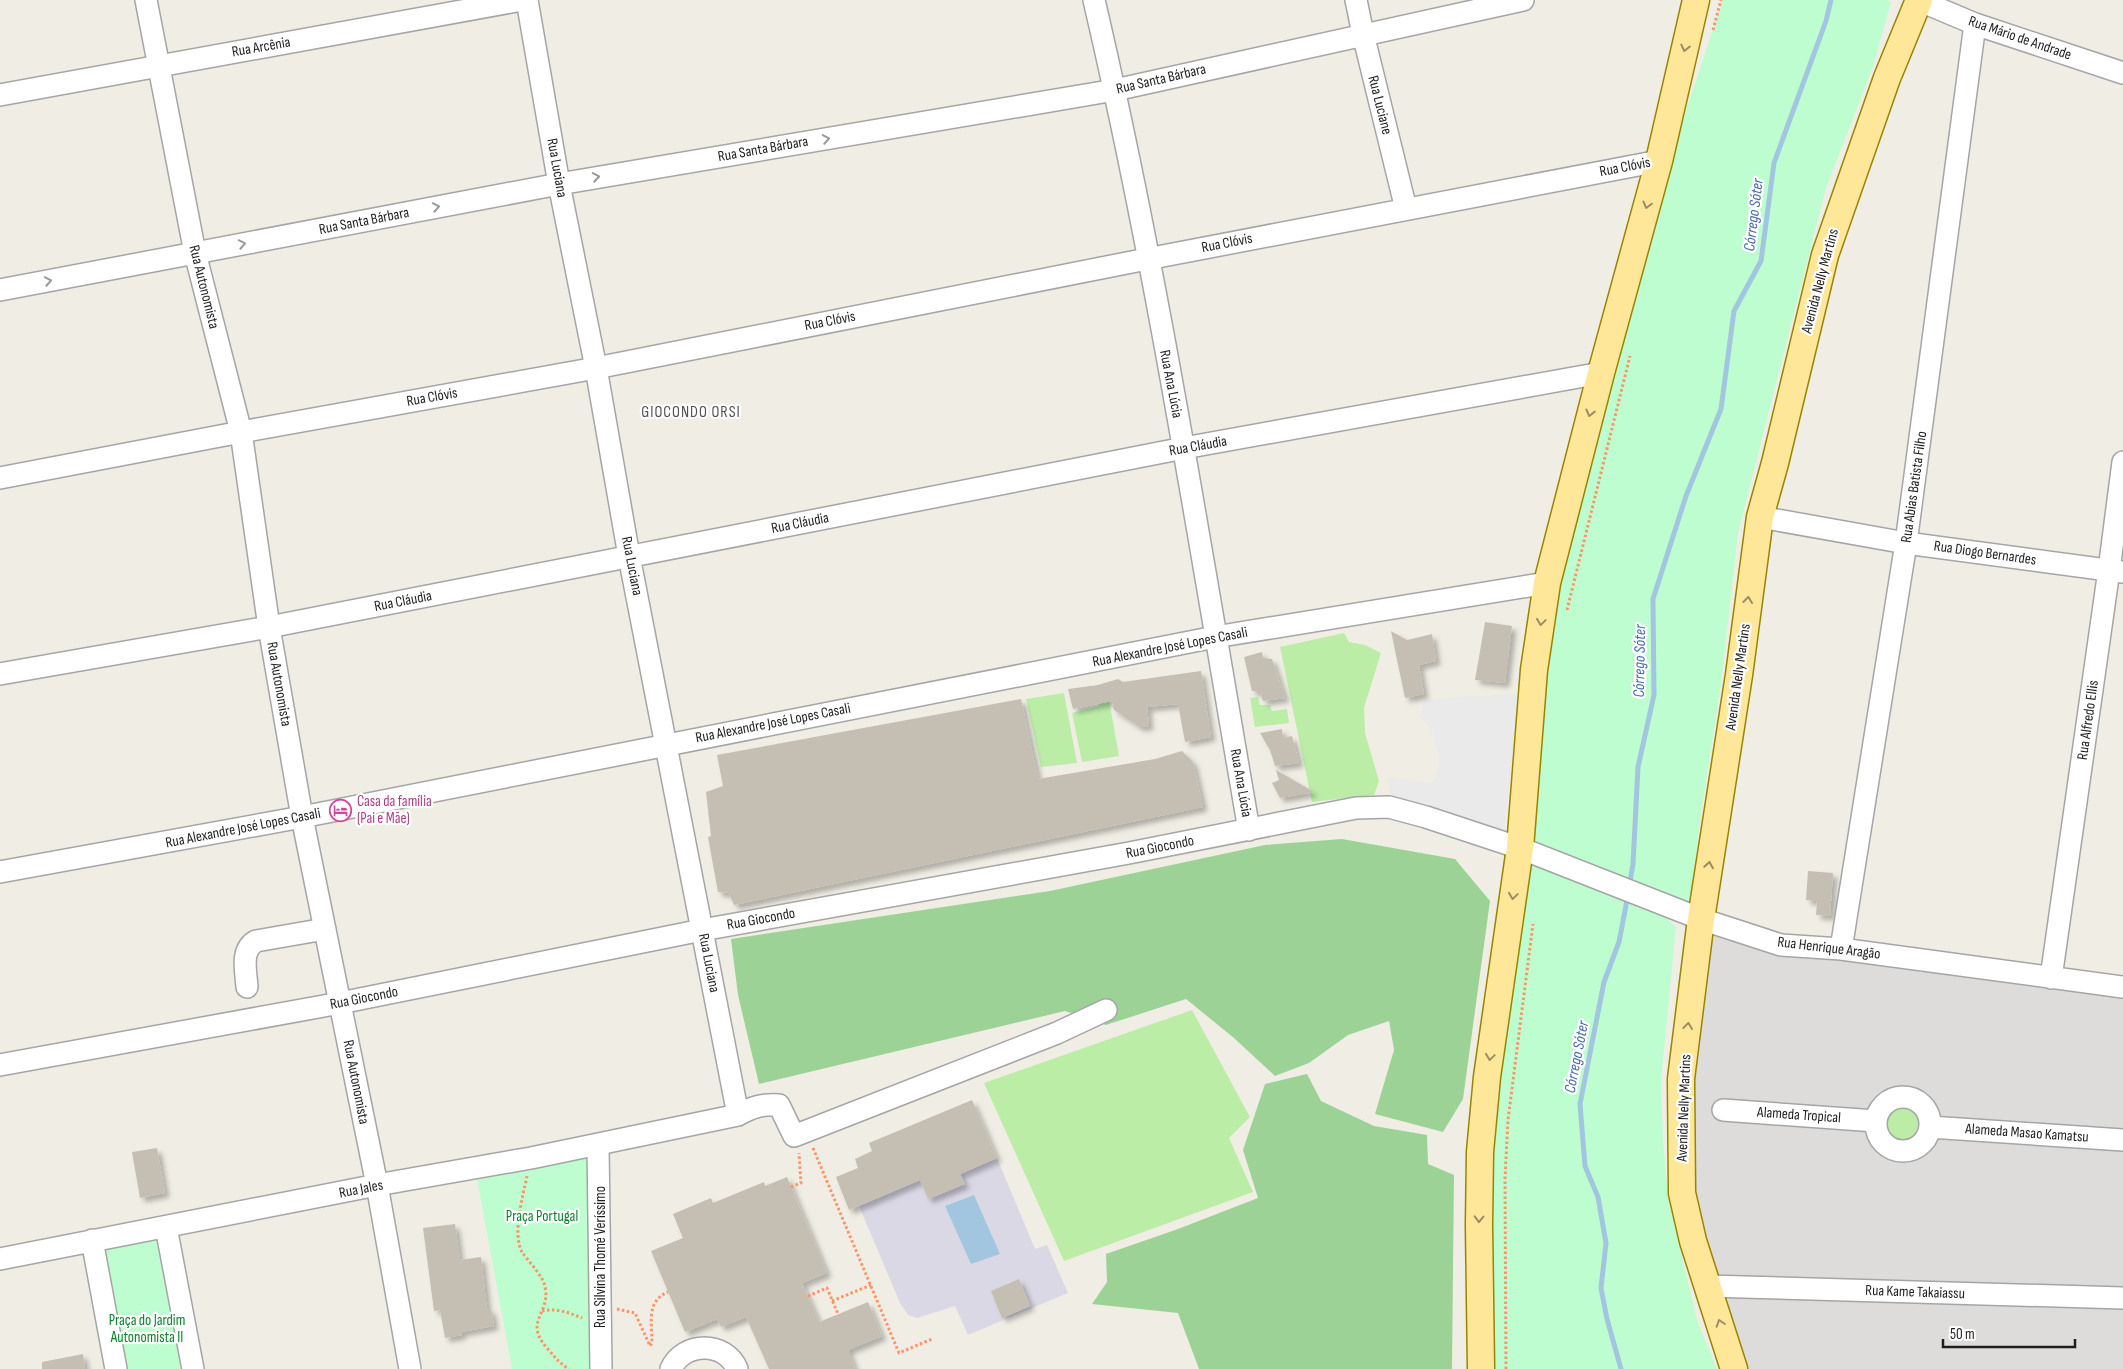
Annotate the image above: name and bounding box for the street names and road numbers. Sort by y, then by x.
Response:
street label: Rua Mário de Andrade [1966,11,2074,65]
street label: Rua Arcênia [230,32,292,61]
street label: Rua Santa Bárbara [1114,59,1208,99]
street label: Rua Luciane [1363,73,1397,137]
street label: Rua Santa Bárbara [716,132,810,166]
street label: Rua Luciana [542,137,572,199]
street label: Rua Clóvis [1598,153,1652,181]
street label: Rua Santa Bárbara [317,203,411,239]
street label: Avenida Nelly Martins [1797,227,1843,336]
street label: Rua Clóvis [1200,229,1254,257]
street label: Rua Autonomista [184,243,224,331]
street label: Rua Clóvis [803,307,857,335]
street label: Rua Ana Lúcia [1155,348,1187,420]
street label: Rua Clóvis [405,383,459,411]
street label: Rua Abias Batista Filho [1897,430,1931,544]
street label: Rua Cláudia [1168,432,1229,460]
street label: Rua Cláudia [770,508,831,538]
street label: Rua Luciana [617,535,647,597]
street label: Rua Diogo Bernardes [1933,536,2037,570]
street label: Rua Cláudia [373,586,434,616]
street label: Rua Alexandre José Lopes Casali [1091,623,1249,671]
street label: Avenida Nelly Martins [1721,623,1755,732]
street label: Rua Autonomista [262,640,296,728]
street label: Rua Alfredo Ellis [2073,679,2103,761]
street label: Rua Alexandre José Lopes Casali [694,699,852,747]
street label: Rua Ana Lúcia [1226,747,1256,819]
street label: Rua Alexandre José Lopes Casali [164,804,322,852]
street label: Rua Giocondo [1124,831,1196,863]
street label: Rua Giocondo [725,904,797,934]
street label: Rua Luciana [694,932,724,994]
street label: Rua Henrique Aragão [1776,932,1882,964]
street label: Rua Giocondo [328,982,400,1014]
street label: Rua Autonomista [339,1038,374,1126]
street label: Avenida Nelly Martins [1673,1054,1695,1163]
street label: Alameda Tropical [1755,1103,1842,1127]
street label: Alameda Masao Kamatsu [1964,1119,2089,1147]
street label: Rua Jales [337,1175,385,1203]
street label: Rua Silvina Thomé Veríssimo [591,1186,610,1328]
street label: Rua Kame Takaiassu [1865,1281,1965,1303]

